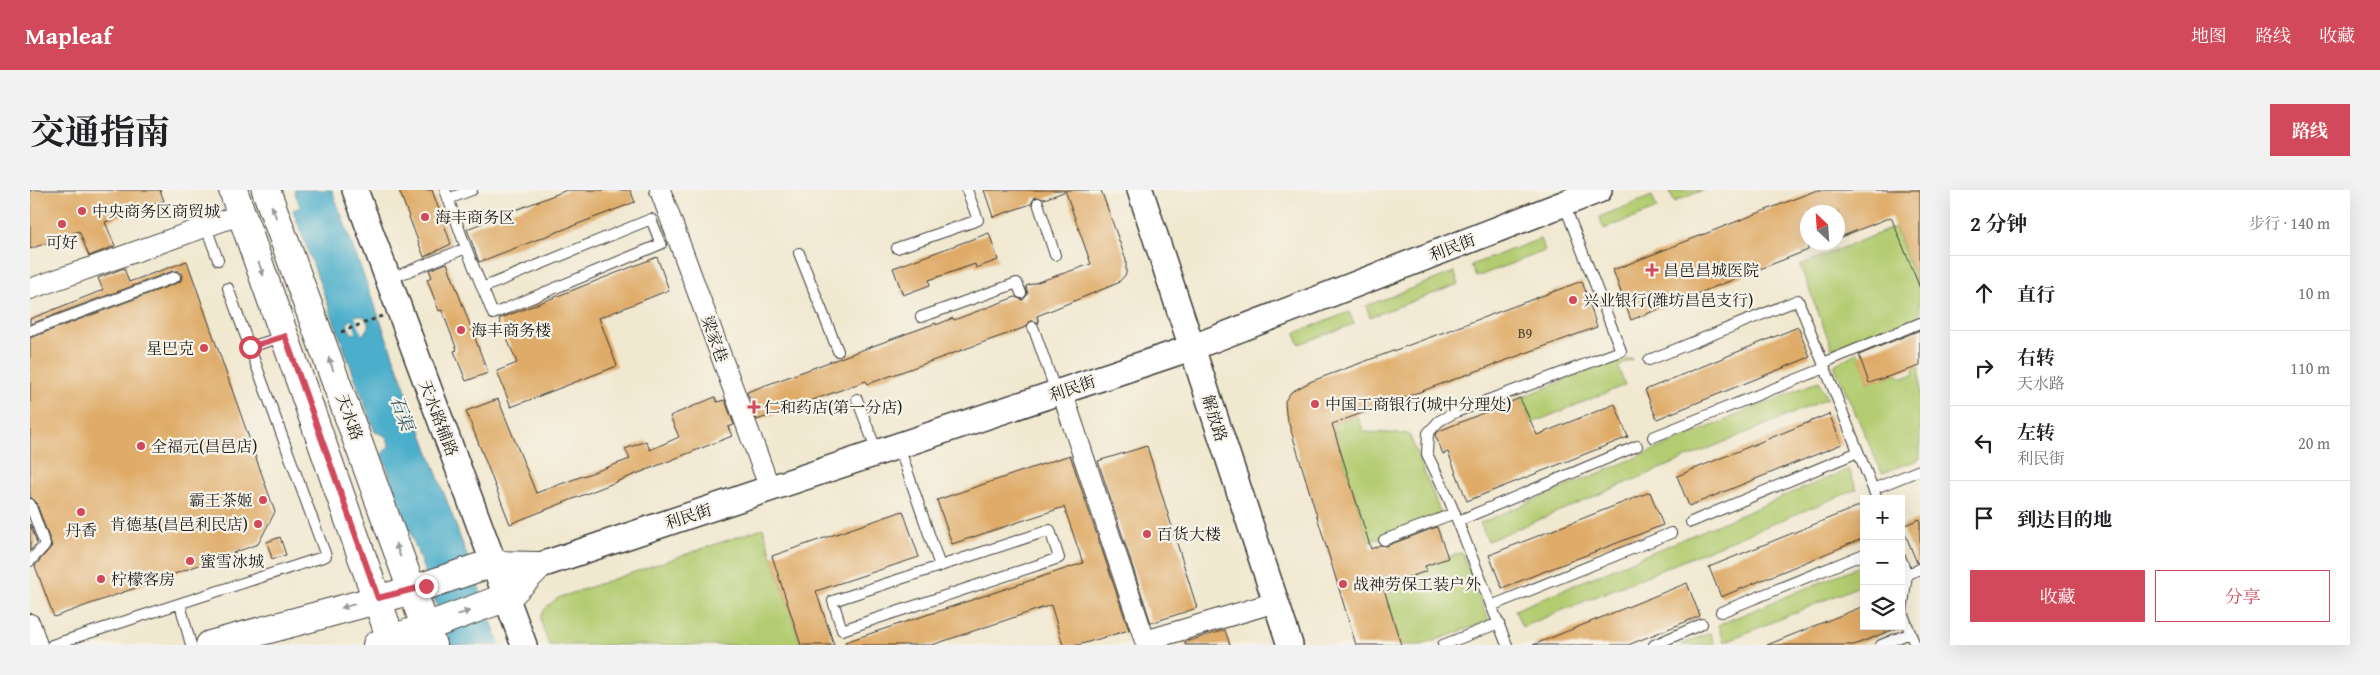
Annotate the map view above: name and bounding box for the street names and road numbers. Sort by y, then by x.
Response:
street label: 利民街 [1425,227,1479,267]
street label: 梁家巷 [696,312,734,366]
street label: 利民街 [1045,369,1099,407]
street label: 天水路辅路 [413,376,465,460]
street label: 天水路 [331,390,369,444]
street label: 解放路 [1196,391,1234,445]
street label: 利民街 [661,497,715,535]

